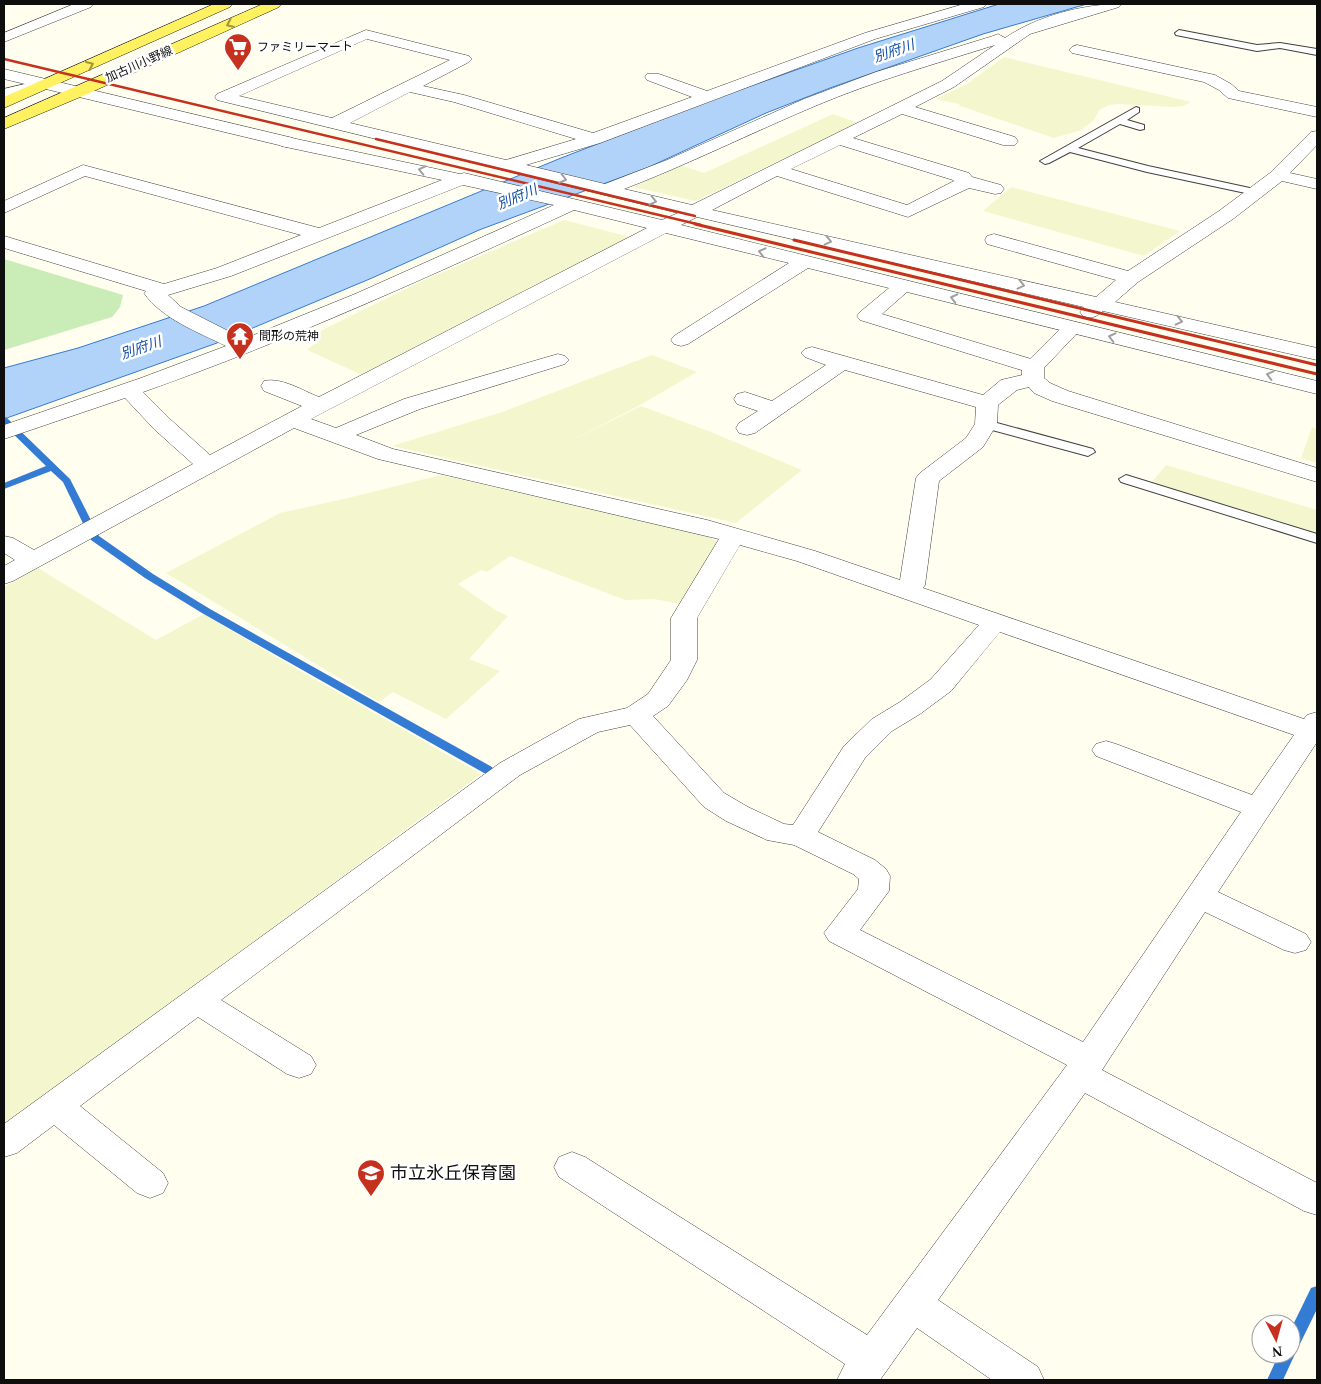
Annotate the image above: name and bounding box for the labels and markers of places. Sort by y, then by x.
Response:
supermarket icon: ファミリーマート [223,32,253,71]
place label: ファミリーマート [257,40,353,54]
temple icon: 間形の荒神 [225,321,255,360]
place label: 間形の荒神 [259,329,319,343]
school or university icon: 市立氷丘保育園 [356,1158,386,1197]
place label: 市立氷丘保育園 [390,1163,516,1183]

